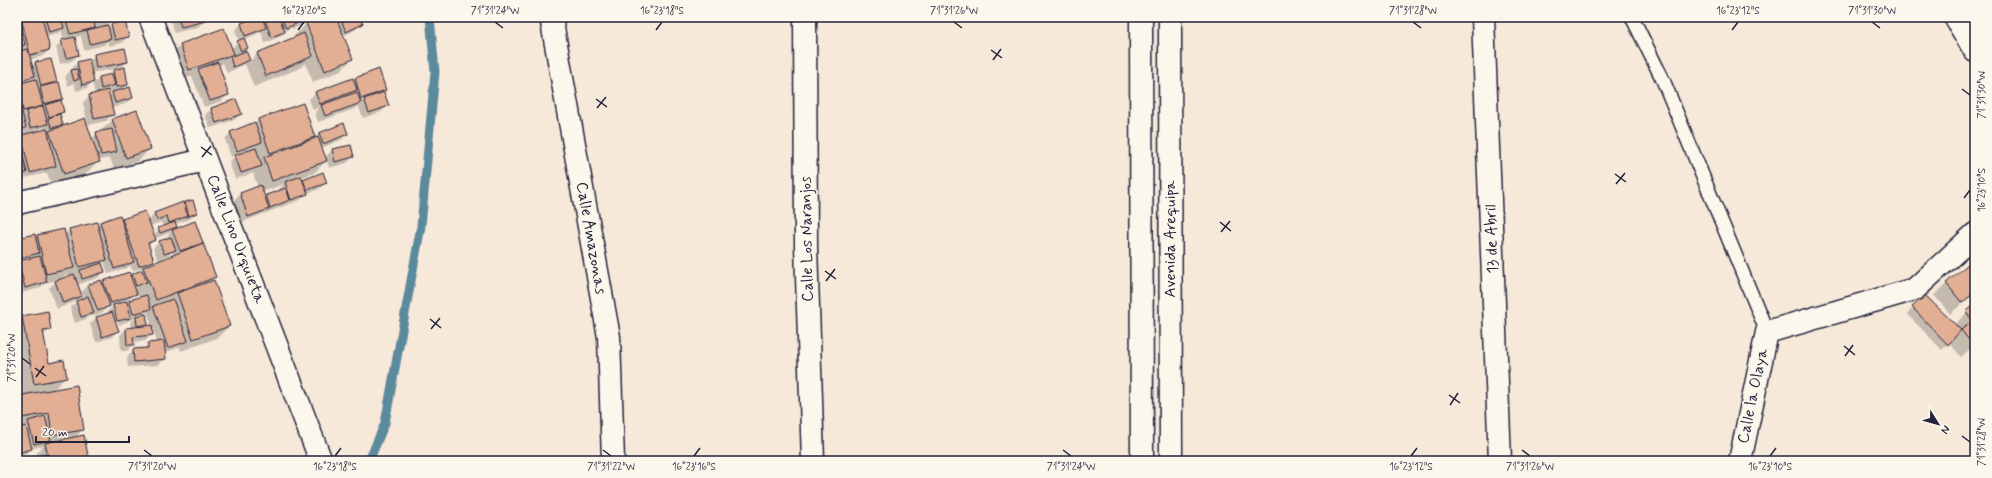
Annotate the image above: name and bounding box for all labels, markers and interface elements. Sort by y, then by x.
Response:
text: 16°23'20"S [282,4,327,18]
text: 71°31'24"W [471,4,519,18]
text: 16°23'18"S [640,4,684,18]
text: 71°31'26"W [930,4,978,18]
text: 71°31'28"W [1389,4,1437,18]
text: 16°23'12"S [1716,4,1760,18]
text: 71°31'30"W [1848,4,1896,18]
text: 71°31'30"W [1975,71,1989,119]
text: 16°23'10"S [1975,168,1989,212]
street label: Calle Lino Urquieta [202,172,270,307]
street label: Calle Los Naranjos [795,176,819,302]
street label: Calle Amazonas [571,180,611,296]
street label: Avenida Arequipa [1160,180,1181,298]
street label: 13 de Abril [1480,204,1504,274]
text: 71°31'20"W [5,334,19,382]
street label: Calle la Olaya [1733,346,1773,446]
north arrow [1918,404,1958,444]
scale bar [36,418,129,444]
text: 71°31'28"W [1975,418,1989,466]
text: N [1937,422,1953,437]
text: 20 m [42,425,68,441]
text: 71°31'20"W [128,460,176,474]
text: 16°23'18"S [313,460,357,474]
text: 71°31'22"W [587,460,635,474]
text: 16°23'16"S [672,460,716,474]
text: 71°31'24"W [1047,460,1095,474]
text: 16°23'12"S [1389,460,1433,474]
text: 71°31'26"W [1506,460,1554,474]
text: 16°23'10"S [1748,460,1792,474]

